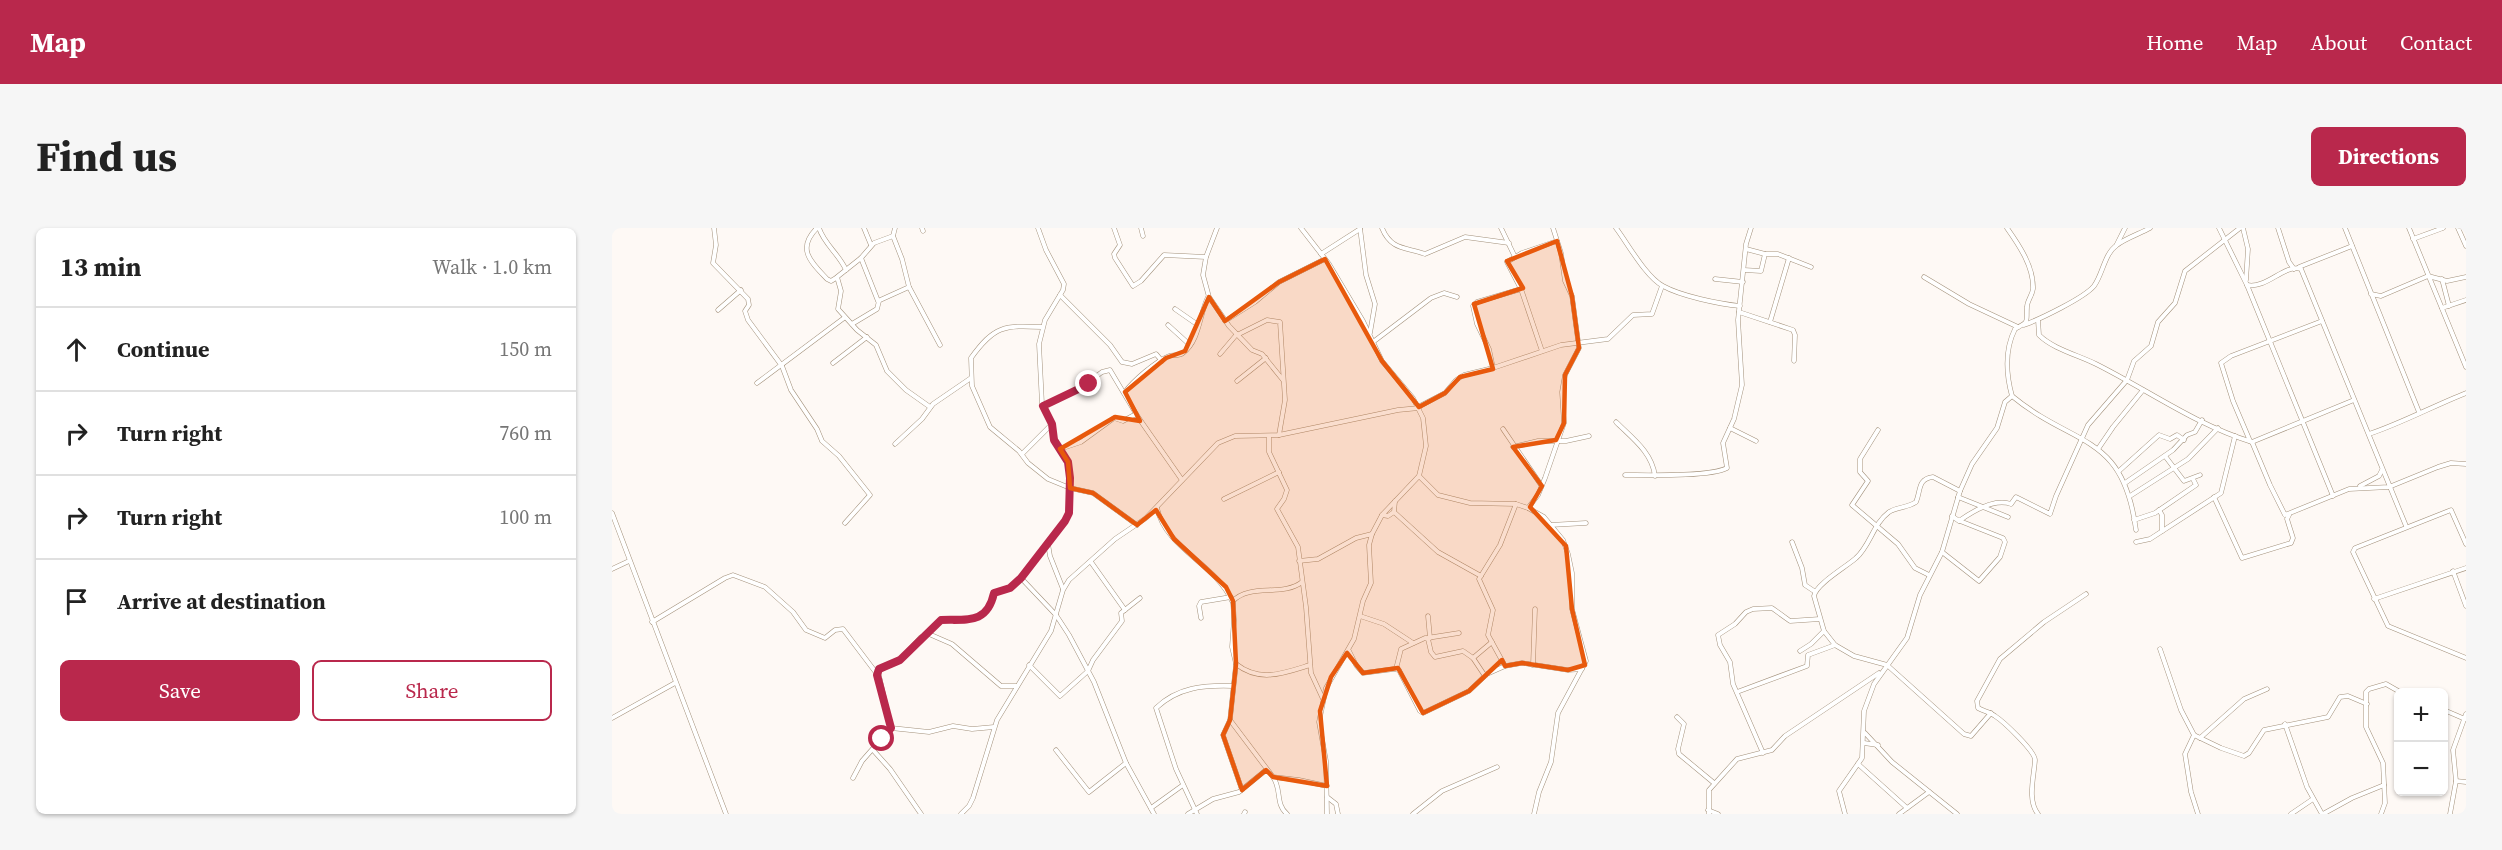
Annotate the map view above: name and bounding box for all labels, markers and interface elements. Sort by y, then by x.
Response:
text: Map [30,23,86,61]
text: Home [2146,28,2204,57]
text: Map [2237,28,2278,57]
text: About [2311,28,2367,57]
text: Contact [2400,28,2472,57]
text: Find us [36,127,177,185]
button: Directions [2311,127,2466,186]
text: 13 min [60,249,142,285]
text: Walk · 1.0 km [432,253,552,281]
icon: ahead [60,333,93,366]
text: Continue [117,334,210,364]
text: 150 m [499,335,552,363]
route end [1075,370,1101,396]
icon: right [60,417,93,450]
text: Turn right [117,418,222,448]
text: 760 m [499,419,552,447]
icon: right [60,501,93,534]
text: Turn right [117,502,222,532]
text: 100 m [499,503,552,531]
icon: arrive [60,585,93,618]
text: Arrive at destination [117,586,326,616]
button: Save [60,660,300,721]
button: Share [312,660,552,721]
map controls [2394,688,2448,796]
button: + [2394,688,2448,742]
route start [868,725,894,751]
button: − [2394,742,2448,796]

